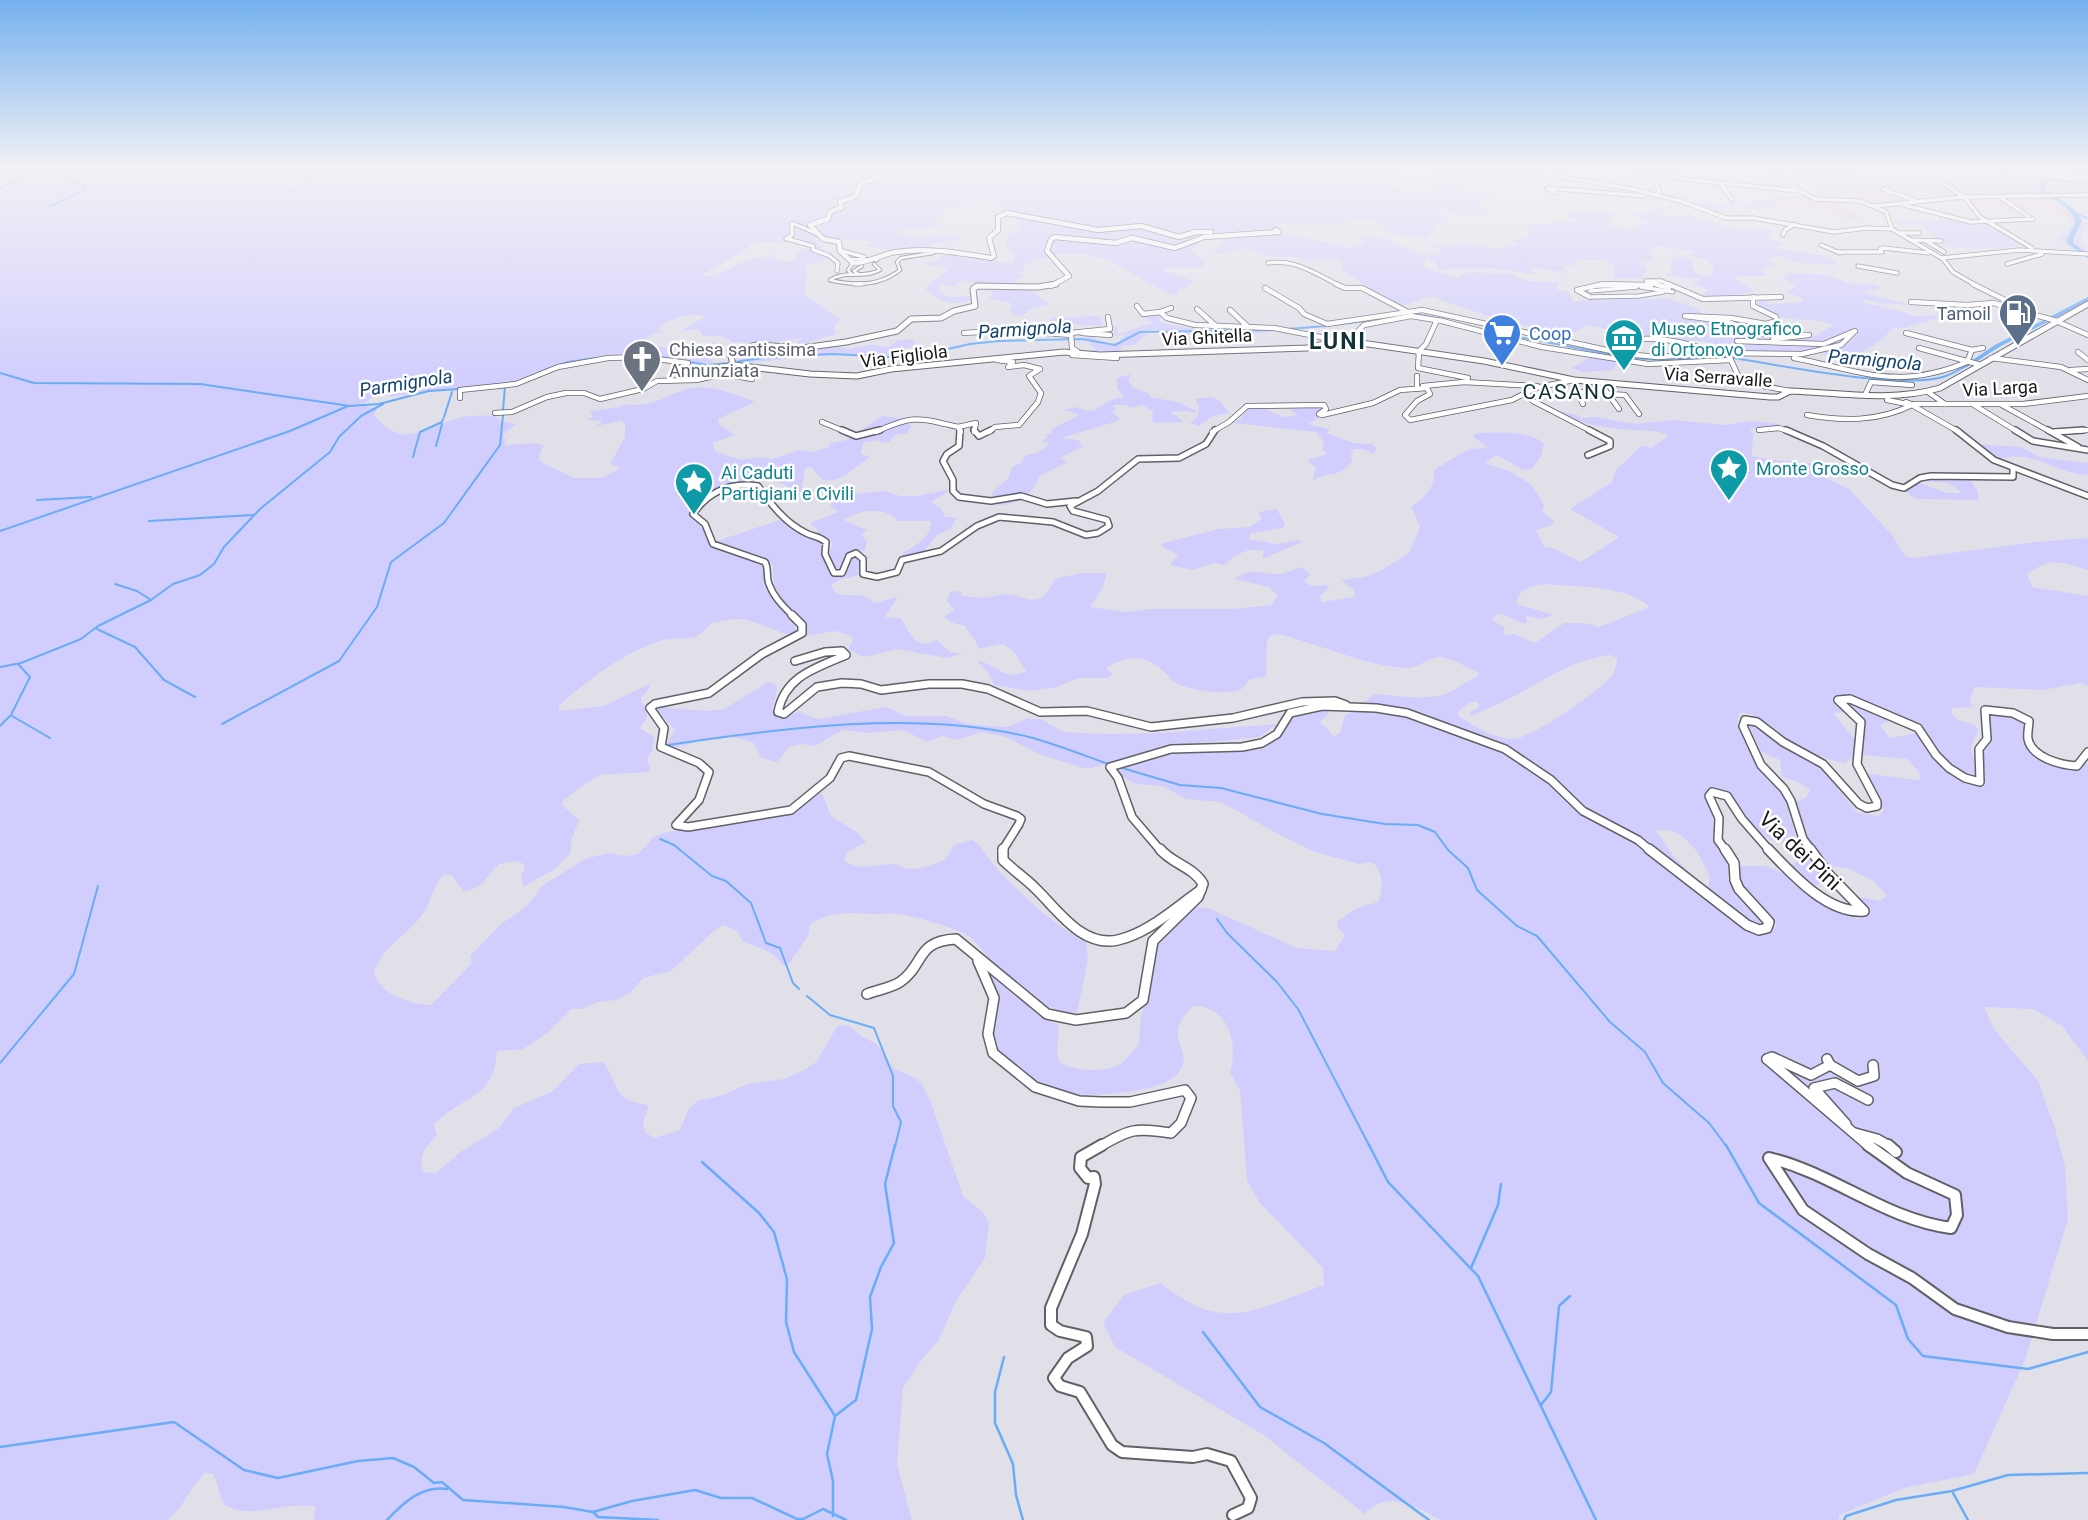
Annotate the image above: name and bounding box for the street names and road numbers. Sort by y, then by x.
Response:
street label: Via Ghitella [1161,324,1253,350]
street label: Via Figliola [859,340,949,372]
street label: Via Serravalle [1663,363,1773,391]
street label: Via Larga [1962,376,2038,400]
street label: Via dei Pini [1754,807,1846,895]

